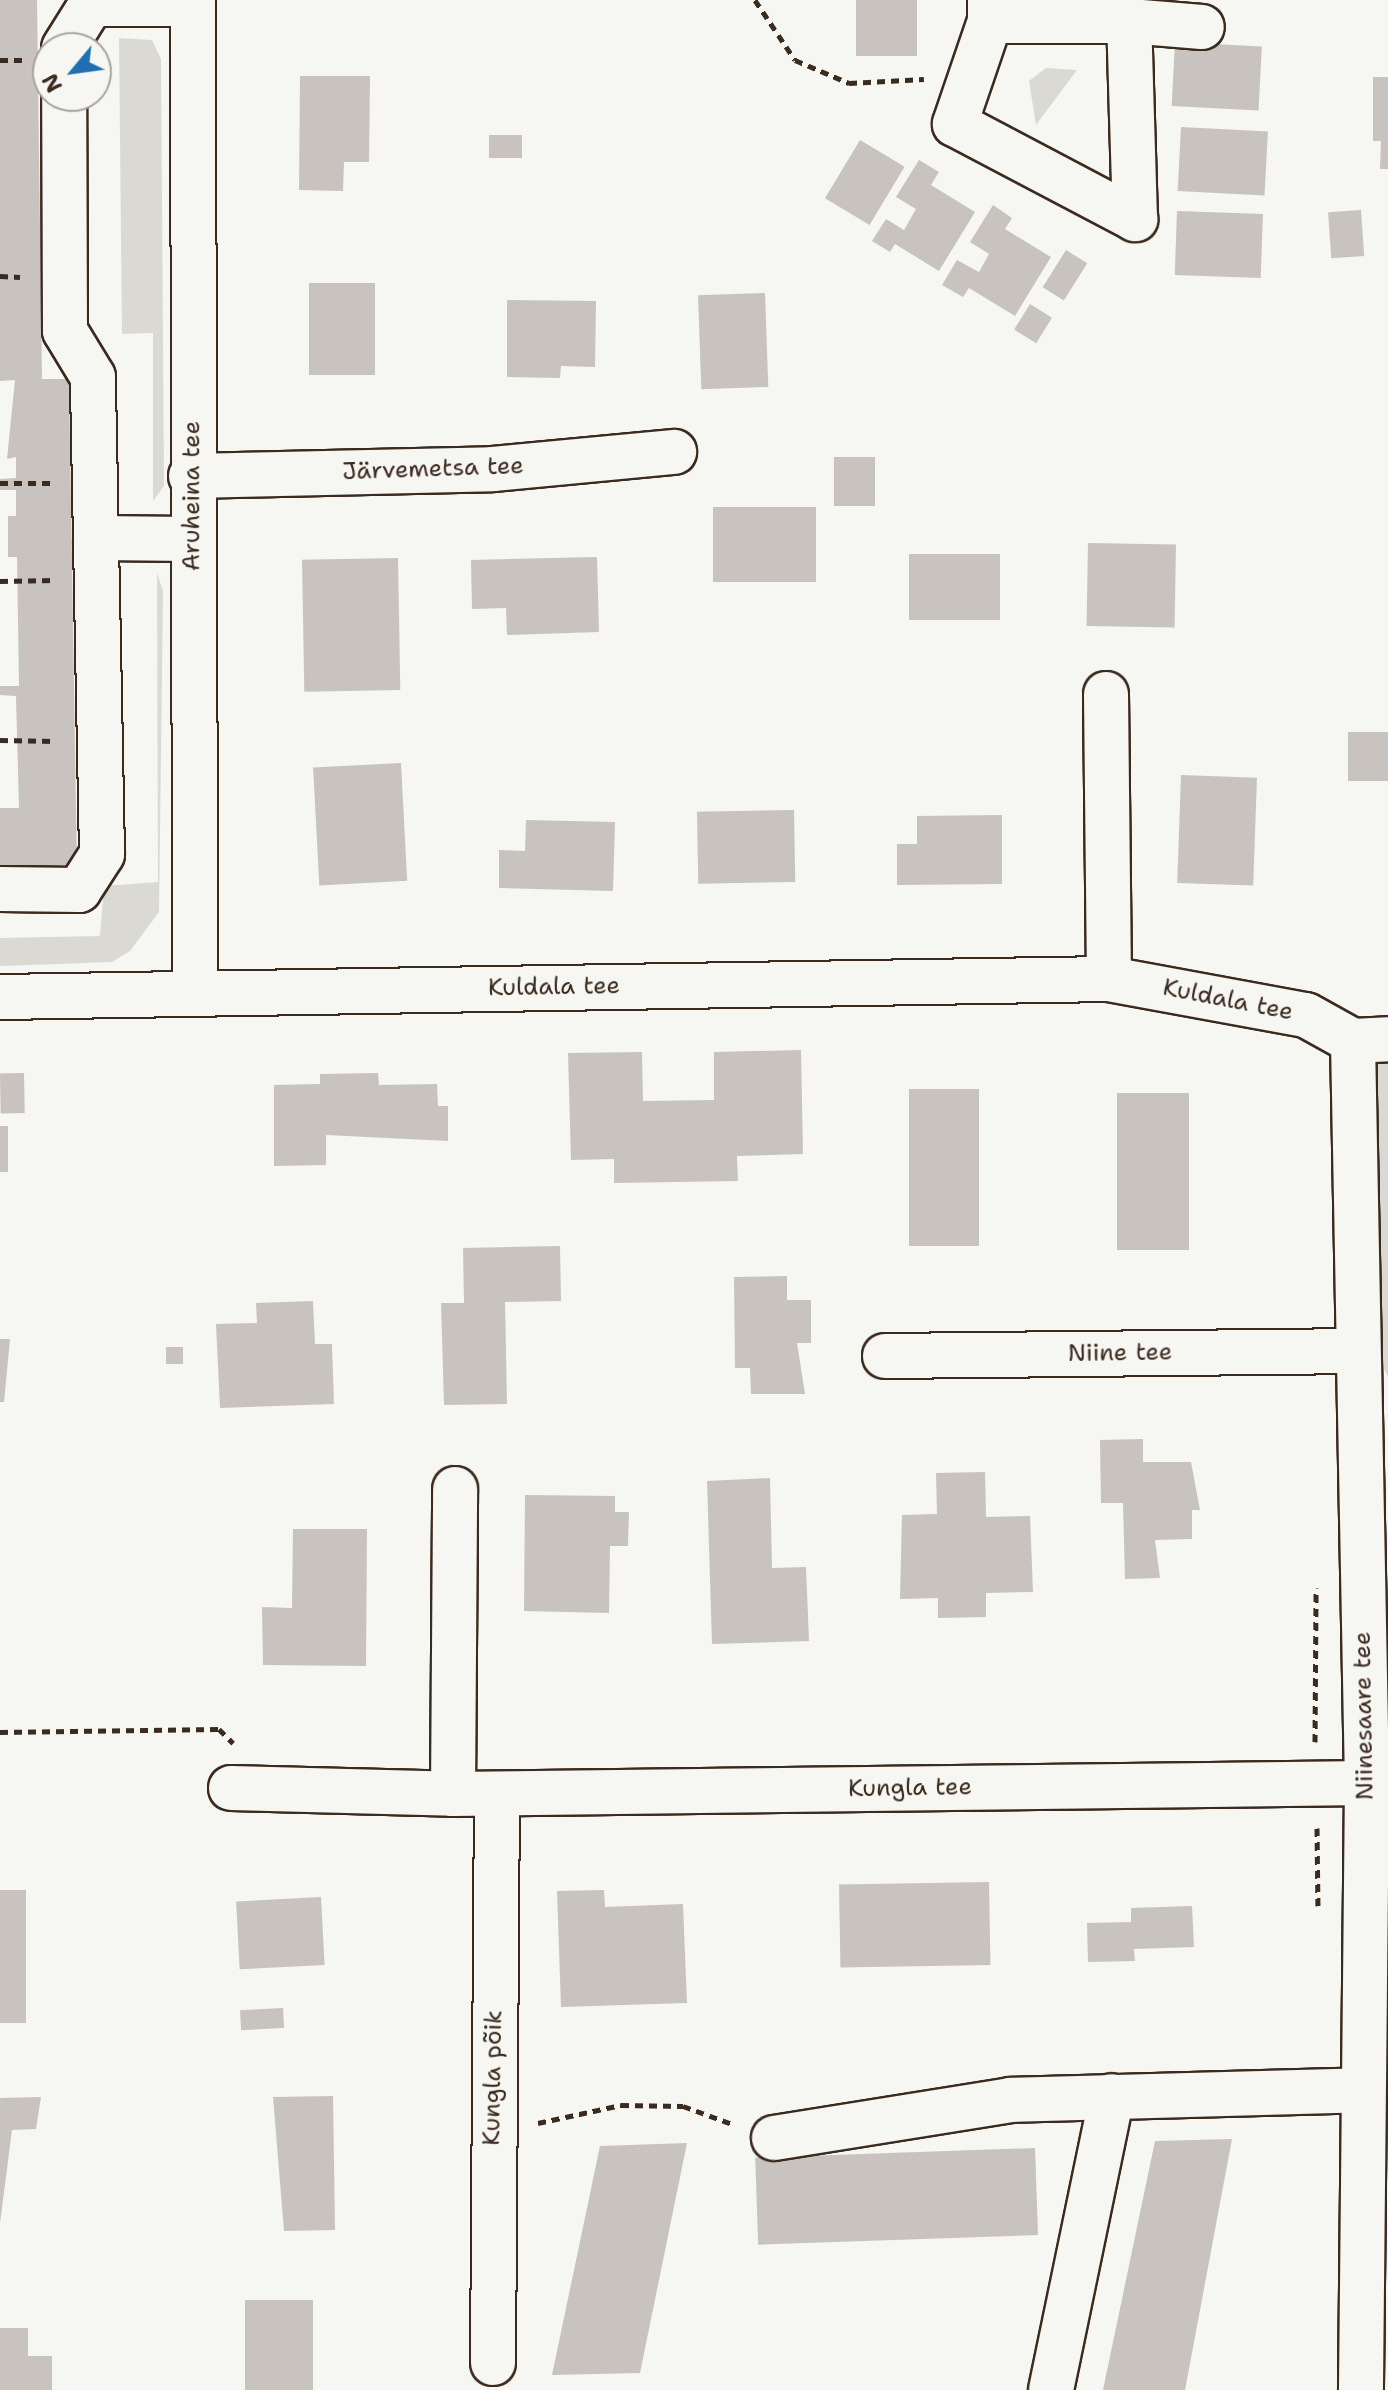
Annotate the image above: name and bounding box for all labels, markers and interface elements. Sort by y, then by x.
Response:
north arrow [32,32,112,112]
text: N [35,68,69,98]
street label: Aruheina tee [178,421,206,571]
street label: Järvemetsa tee [342,451,524,487]
street label: Kuldala tee [488,971,620,1003]
street label: Kuldala tee [1160,973,1296,1027]
street label: Niine tee [1067,1338,1173,1368]
street label: Niinesaare tee [1348,1631,1380,1801]
street label: Kungla tee [848,1773,972,1803]
street label: Kungla põik [477,2010,509,2146]

